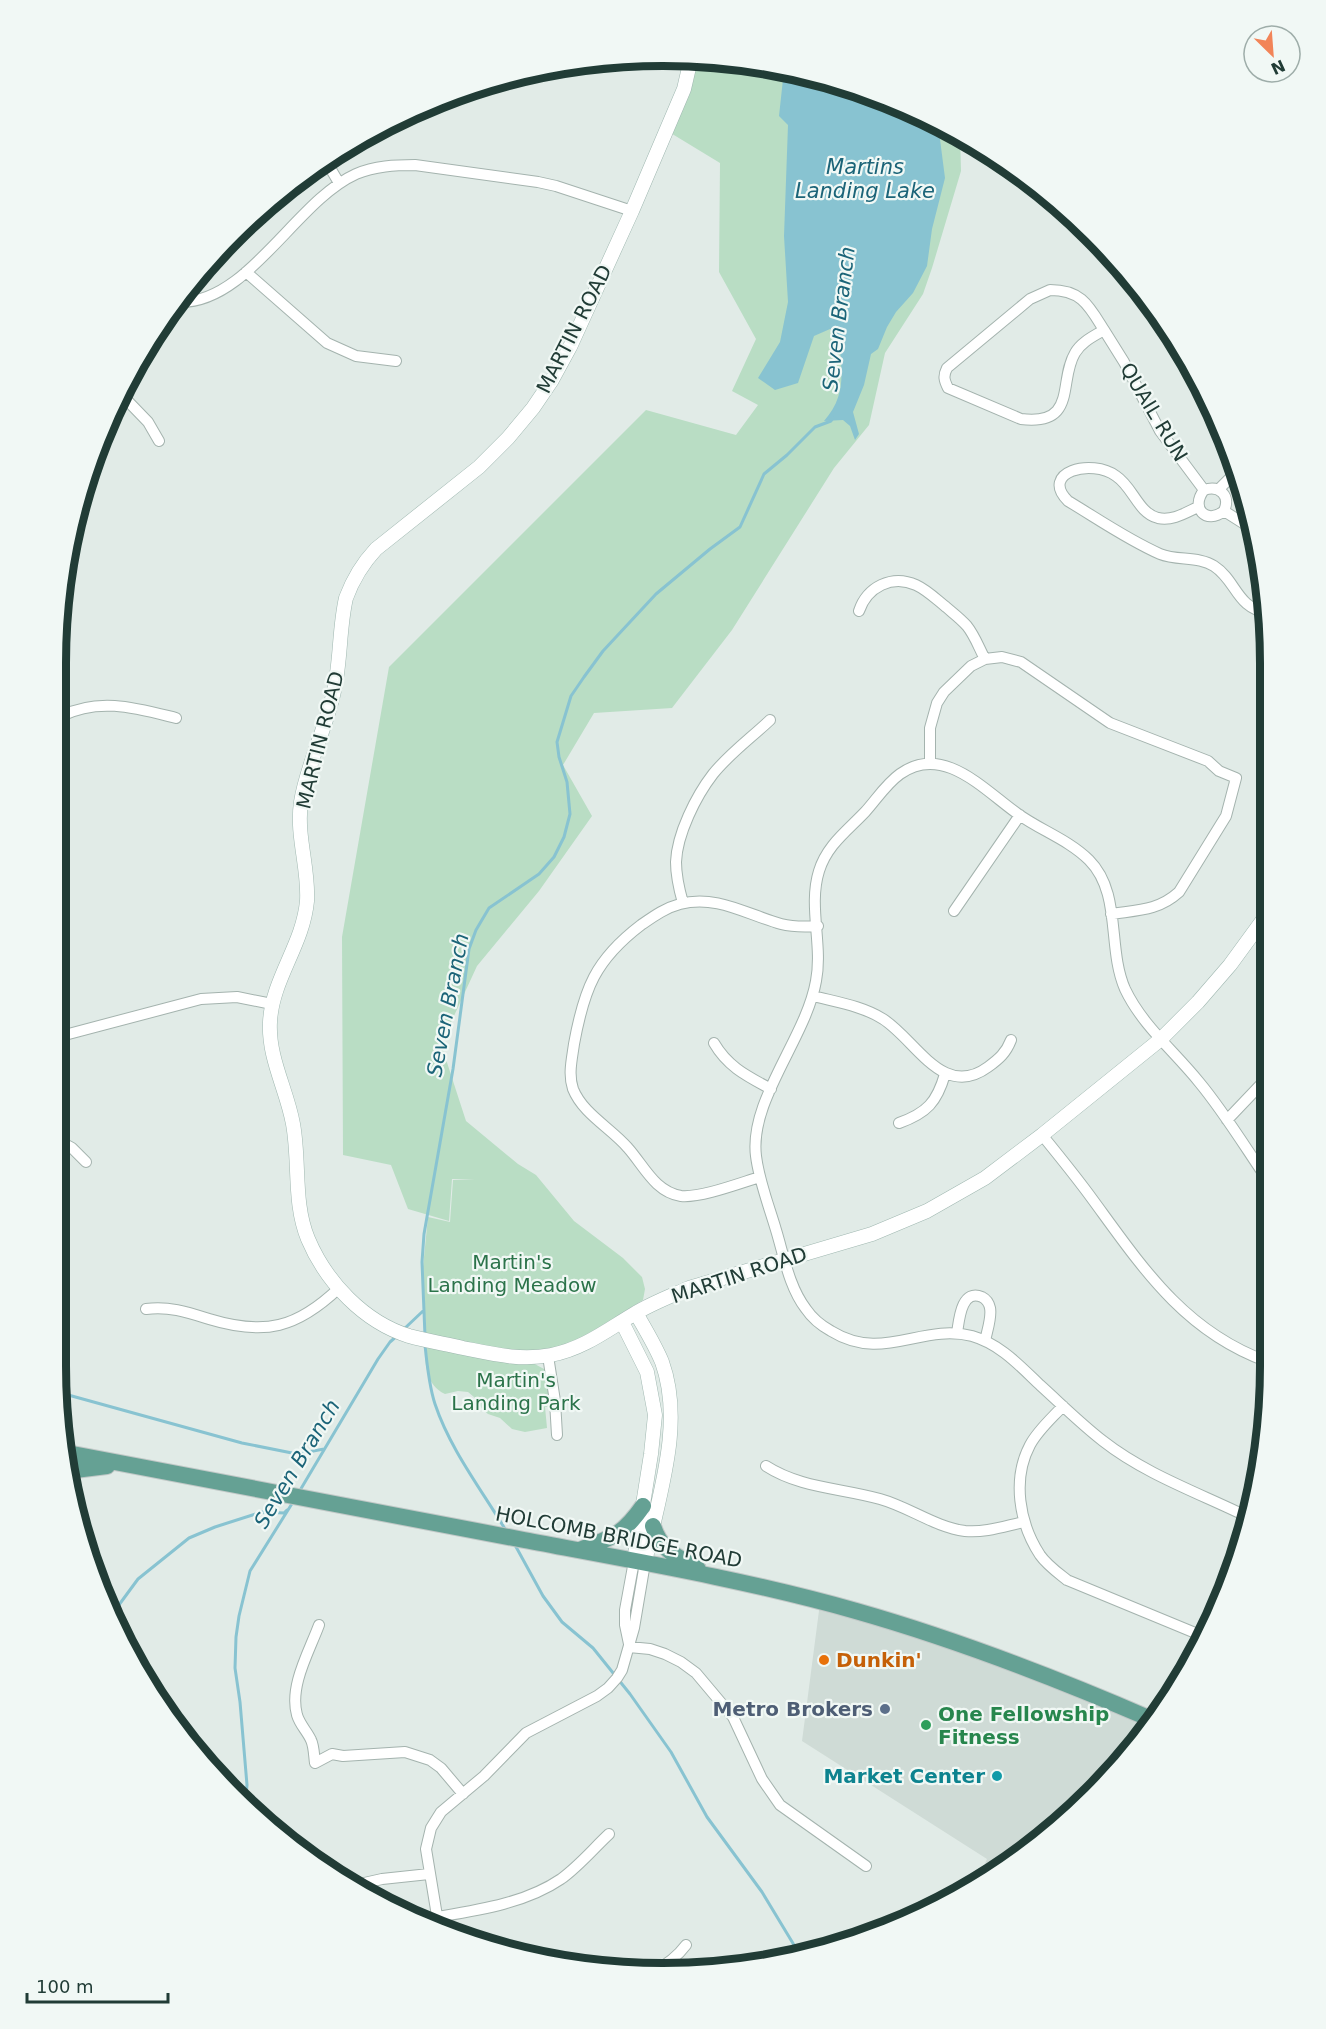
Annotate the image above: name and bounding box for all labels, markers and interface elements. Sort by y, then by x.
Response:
north arrow [1242,24,1302,84]
text: N [1268,56,1288,79]
water label: Martins Landing Lake [795,155,935,203]
water label: Seven Branch [818,245,860,393]
street label: MARTIN ROAD [531,261,617,397]
street label: QUAIL RUN [1115,358,1193,466]
street label: MARTIN ROAD [291,669,349,811]
water label: Seven Branch [422,931,474,1079]
street label: MARTIN ROAD [668,1242,810,1308]
park label: Martin's Landing Meadow [427,1250,597,1297]
park label: Martin's Landing Park [451,1368,581,1415]
water label: Seven Branch [249,1395,345,1533]
street label: HOLCOMB BRIDGE ROAD [494,1501,744,1573]
place label: Dunkin' [836,1648,922,1672]
marker: Dunkin' [817,1653,831,1667]
place label: Metro Brokers [712,1697,873,1721]
marker: Metro Brokers [878,1702,892,1716]
place label: One Fellowship Fitness [938,1702,1109,1749]
marker: One Fellowship Fitness [919,1718,933,1732]
place label: Market Center [823,1764,985,1788]
marker: Market Center [990,1769,1004,1783]
scale bar [27,1966,168,2004]
text: 100 m [36,1976,94,1997]

